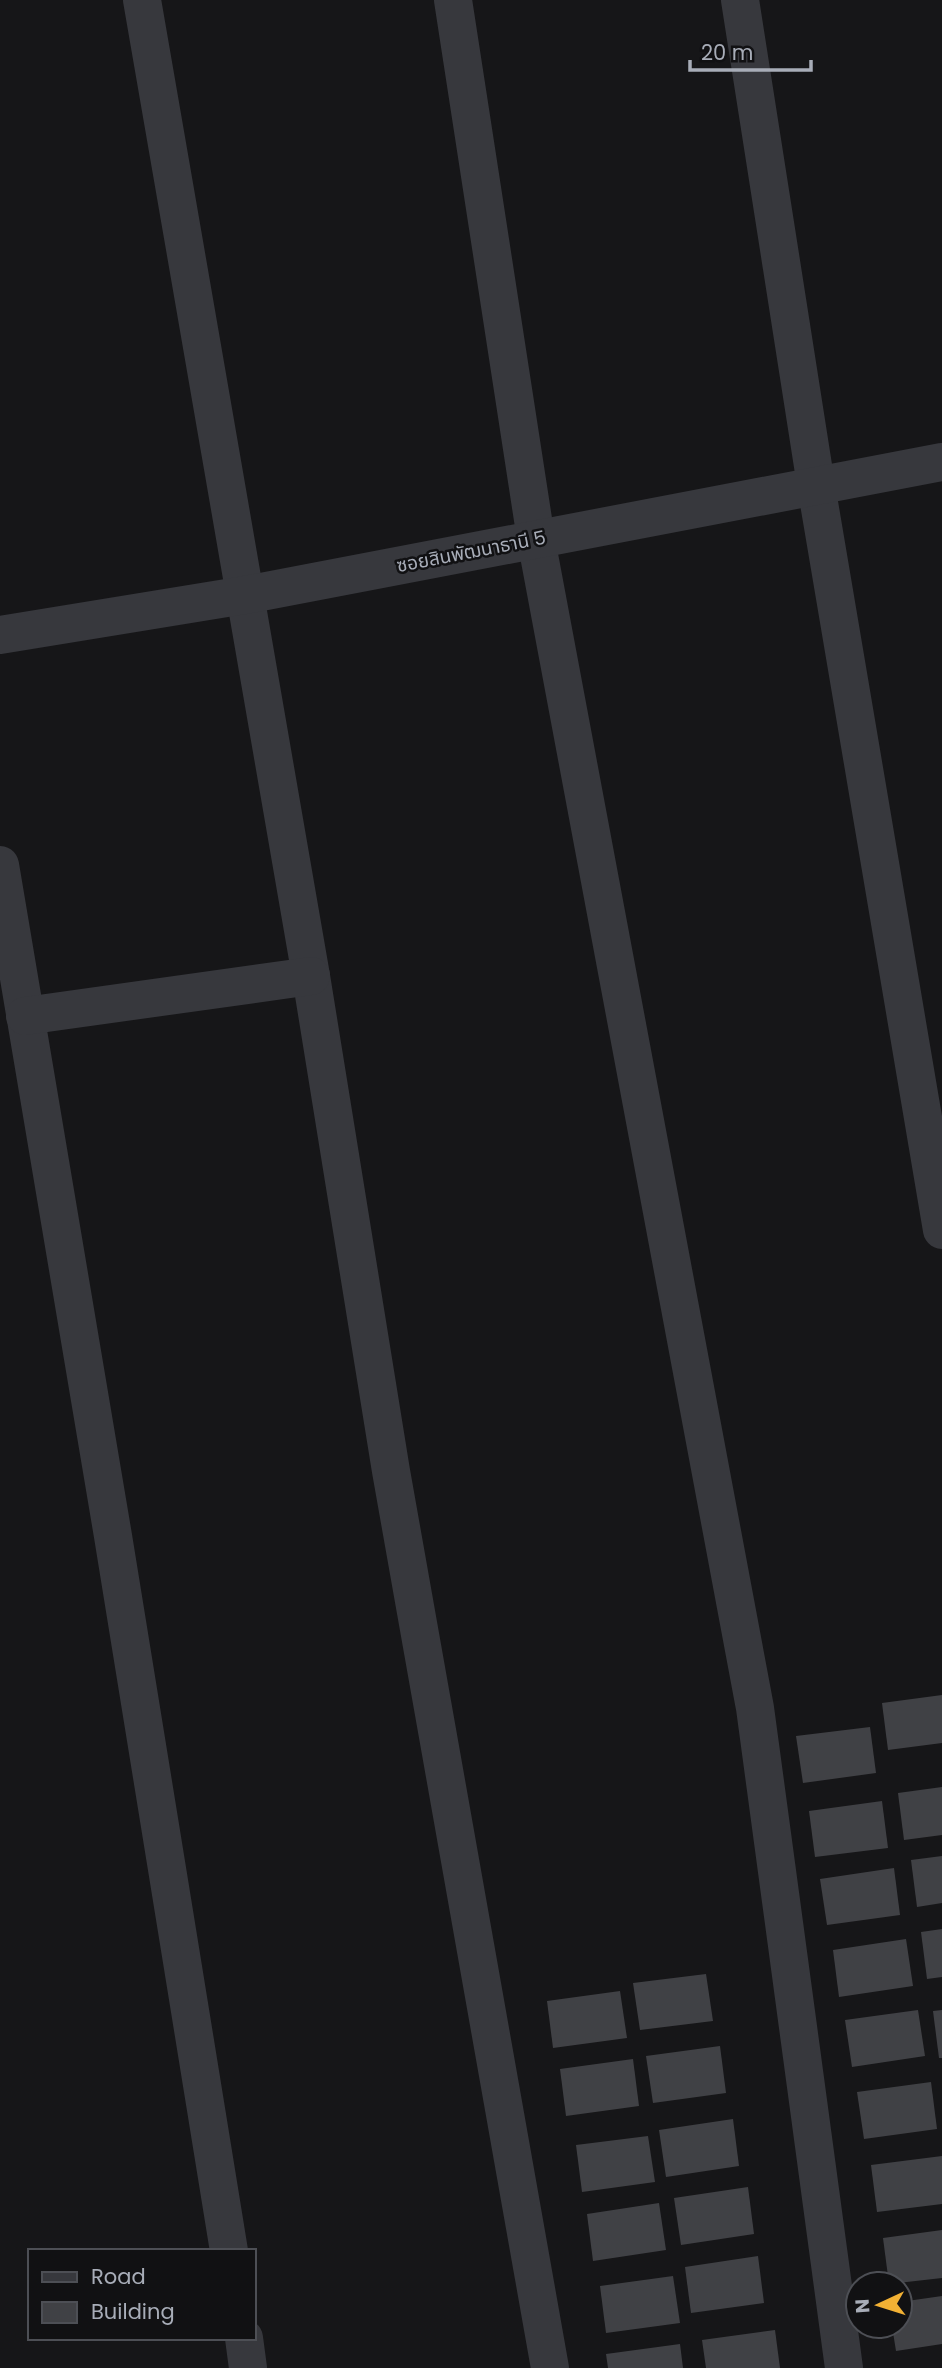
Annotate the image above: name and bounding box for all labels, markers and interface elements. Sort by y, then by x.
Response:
scale bar [690,28,811,72]
text: 20 m [701,38,754,67]
street label: ซอยสินพัฒนาธานี 5 [394,524,548,579]
legend [28,2249,256,2340]
text: Road [91,2262,146,2291]
north arrow [844,2270,914,2340]
text: Building [91,2297,175,2326]
text: N [849,2298,877,2314]

